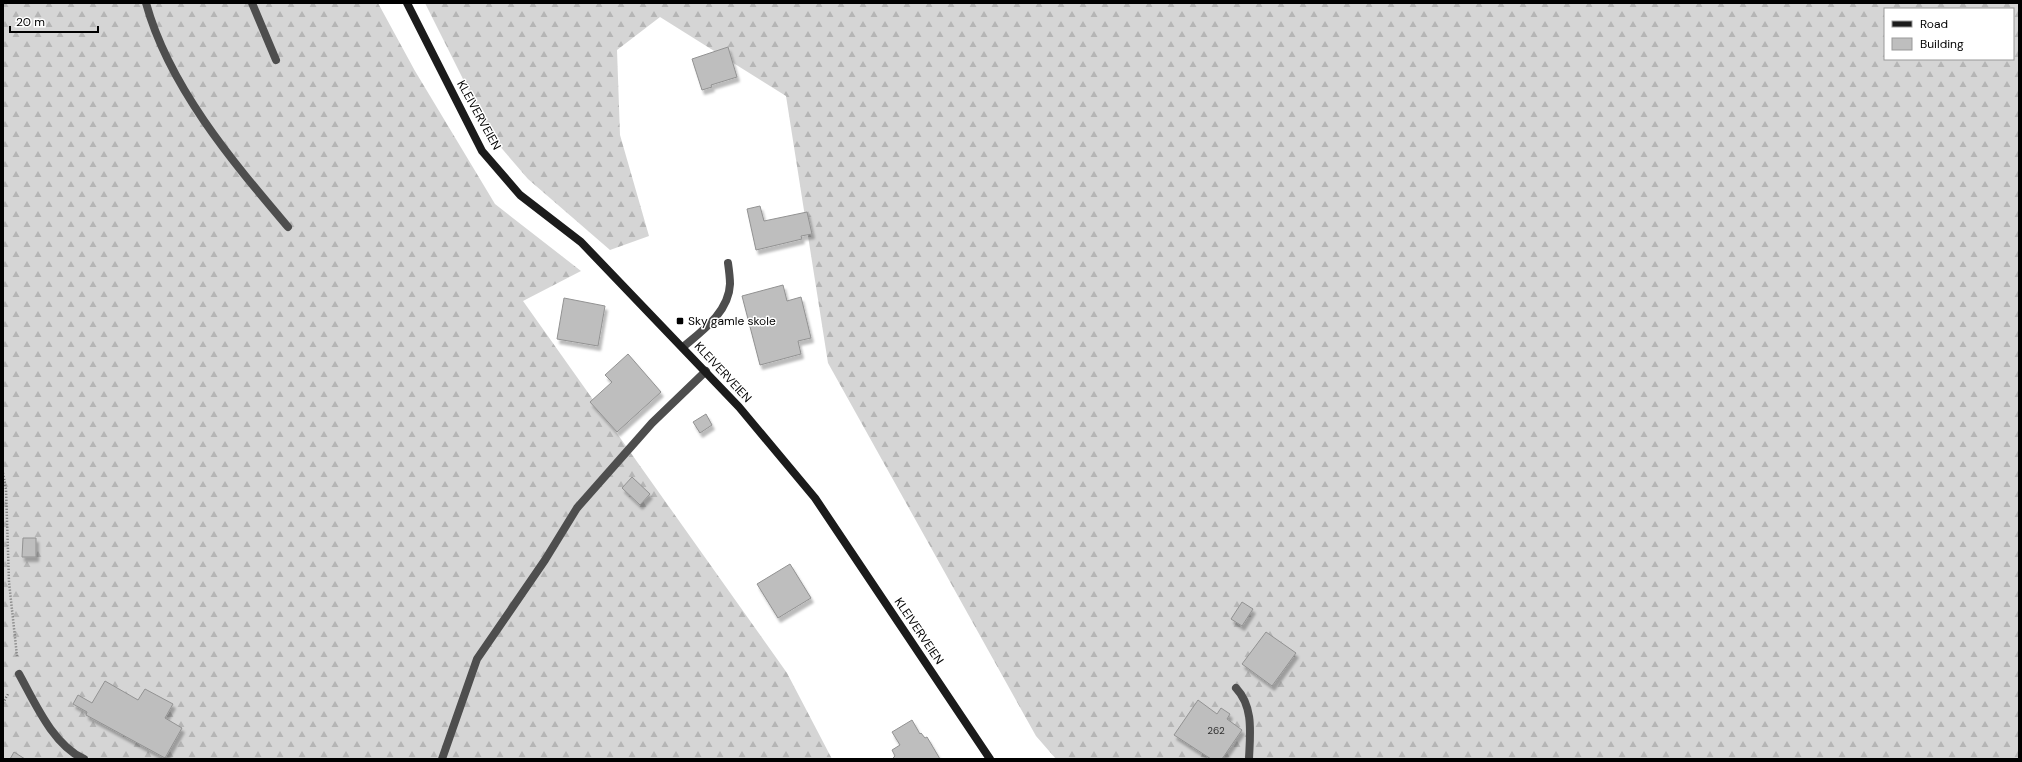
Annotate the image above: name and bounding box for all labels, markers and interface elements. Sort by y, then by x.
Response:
scale bar [10,8,98,34]
legend [1884,8,2014,60]
text: 20 m [16,14,45,30]
text: Road [1920,16,1948,32]
text: Building [1920,36,1964,52]
street label: KLEIVERVEIEN [453,77,505,153]
place label: Sky gamle skole [688,313,776,329]
marker: Sky gamle skole [675,316,685,326]
street label: KLEIVERVEIEN [691,338,755,406]
street label: KLEIVERVEIEN [891,595,947,667]
house number: 262 [1207,724,1225,737]

